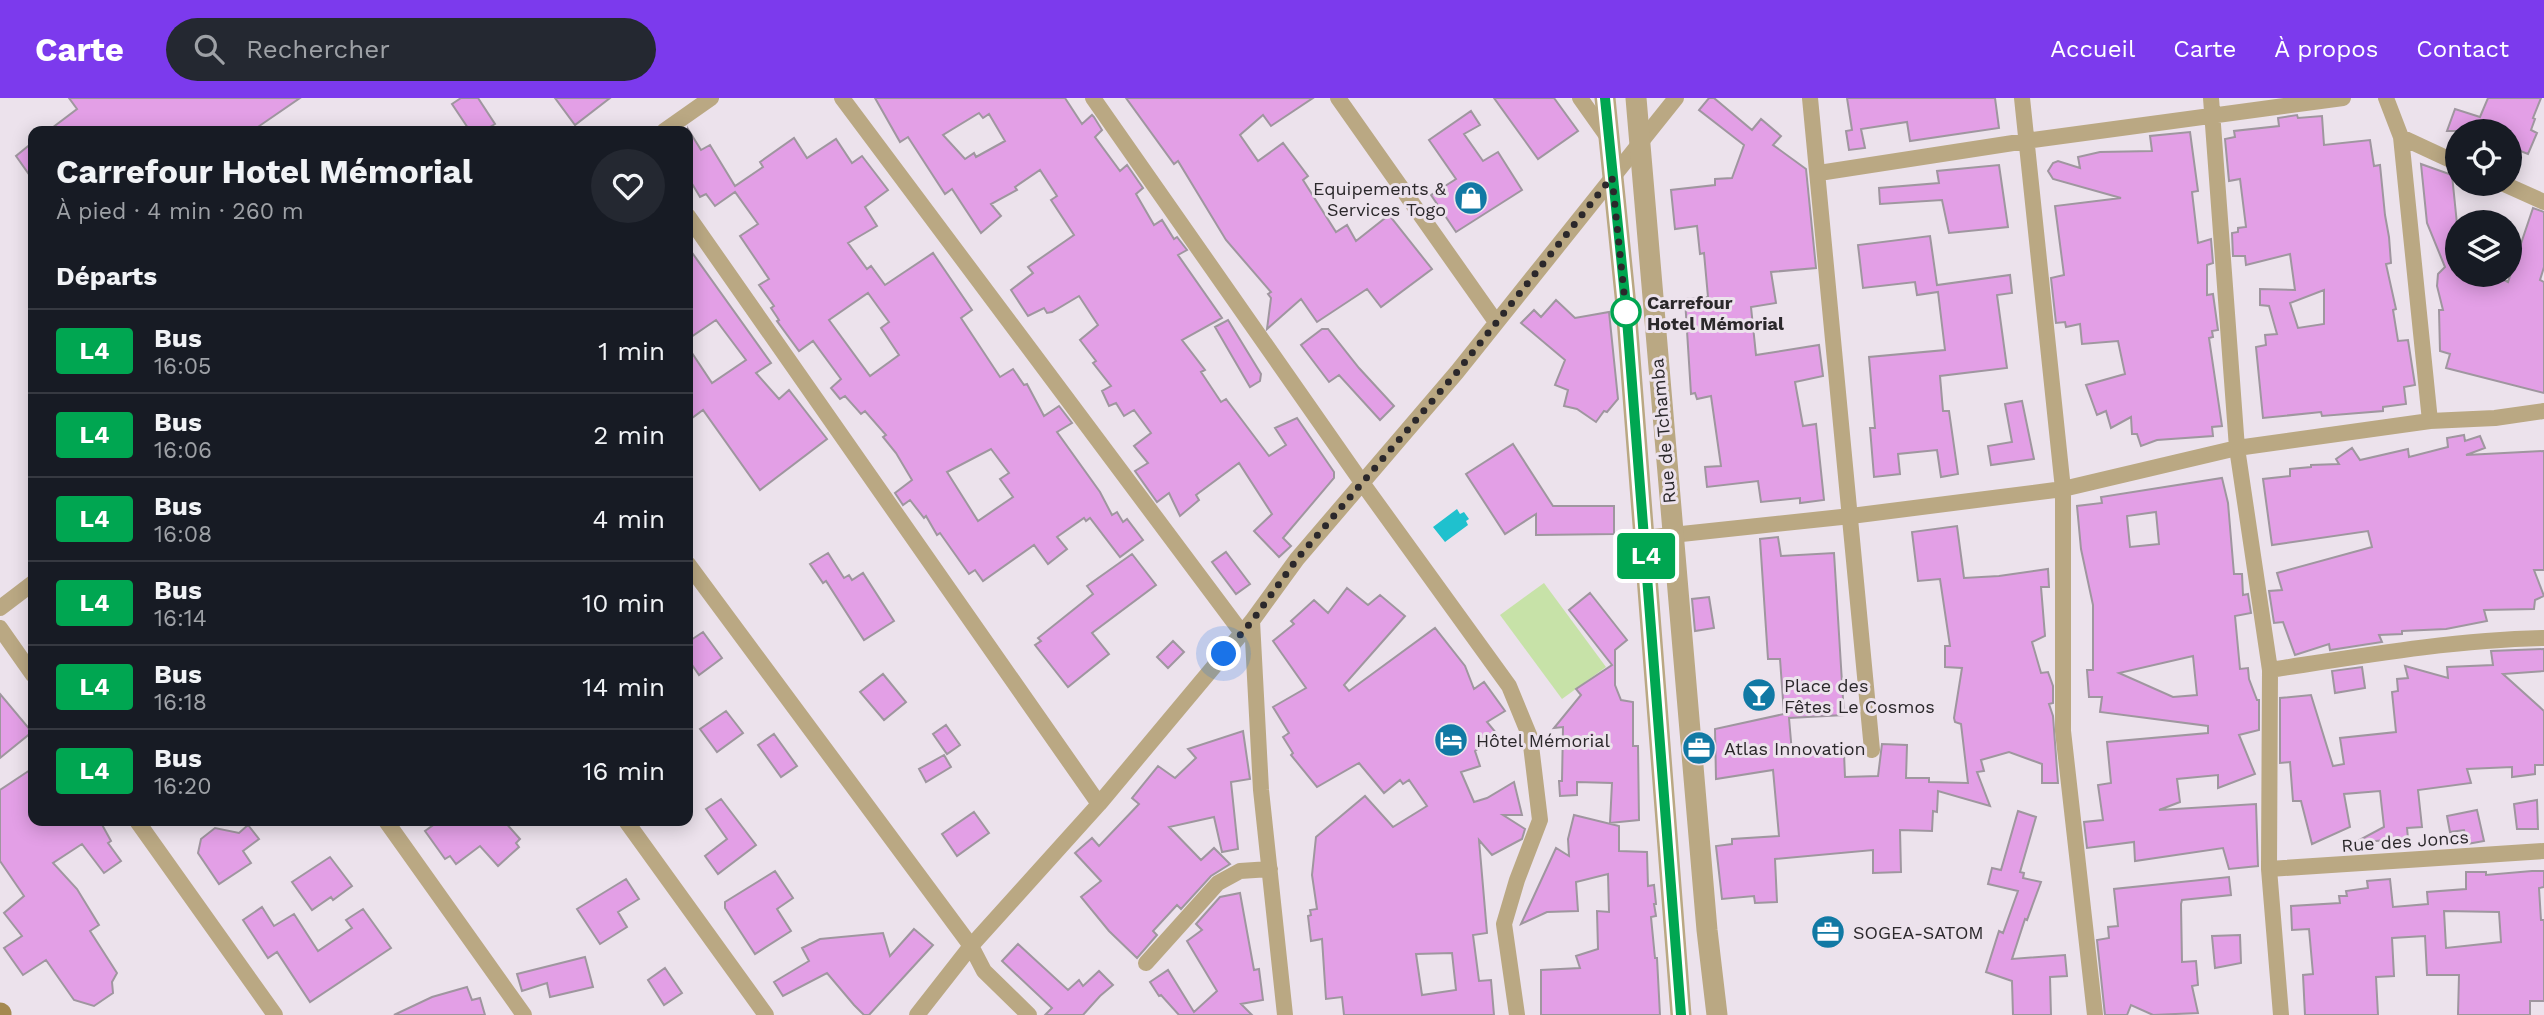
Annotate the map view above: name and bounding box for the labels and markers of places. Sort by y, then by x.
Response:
place label: Equipements & Services Togo [1313,178,1447,220]
shop icon: Equipements & Services Togo [1452,179,1490,217]
place label: Carrefour Hotel Mémorial [1647,292,1784,334]
marker: Carrefour Hotel Mémorial [1611,297,1641,327]
place label: Place des Fêtes Le Cosmos [1784,675,1935,717]
bar icon: Place des Fêtes Le Cosmos [1740,676,1778,714]
hotel icon: Hôtel Mémorial [1432,721,1470,759]
office icon: Atlas Innovation [1680,729,1718,767]
place label: Hôtel Mémorial [1476,730,1611,751]
place label: Atlas Innovation [1724,738,1866,759]
office icon: SOGEA-SATOM [1809,913,1847,951]
place label: SOGEA-SATOM [1853,922,1984,943]

